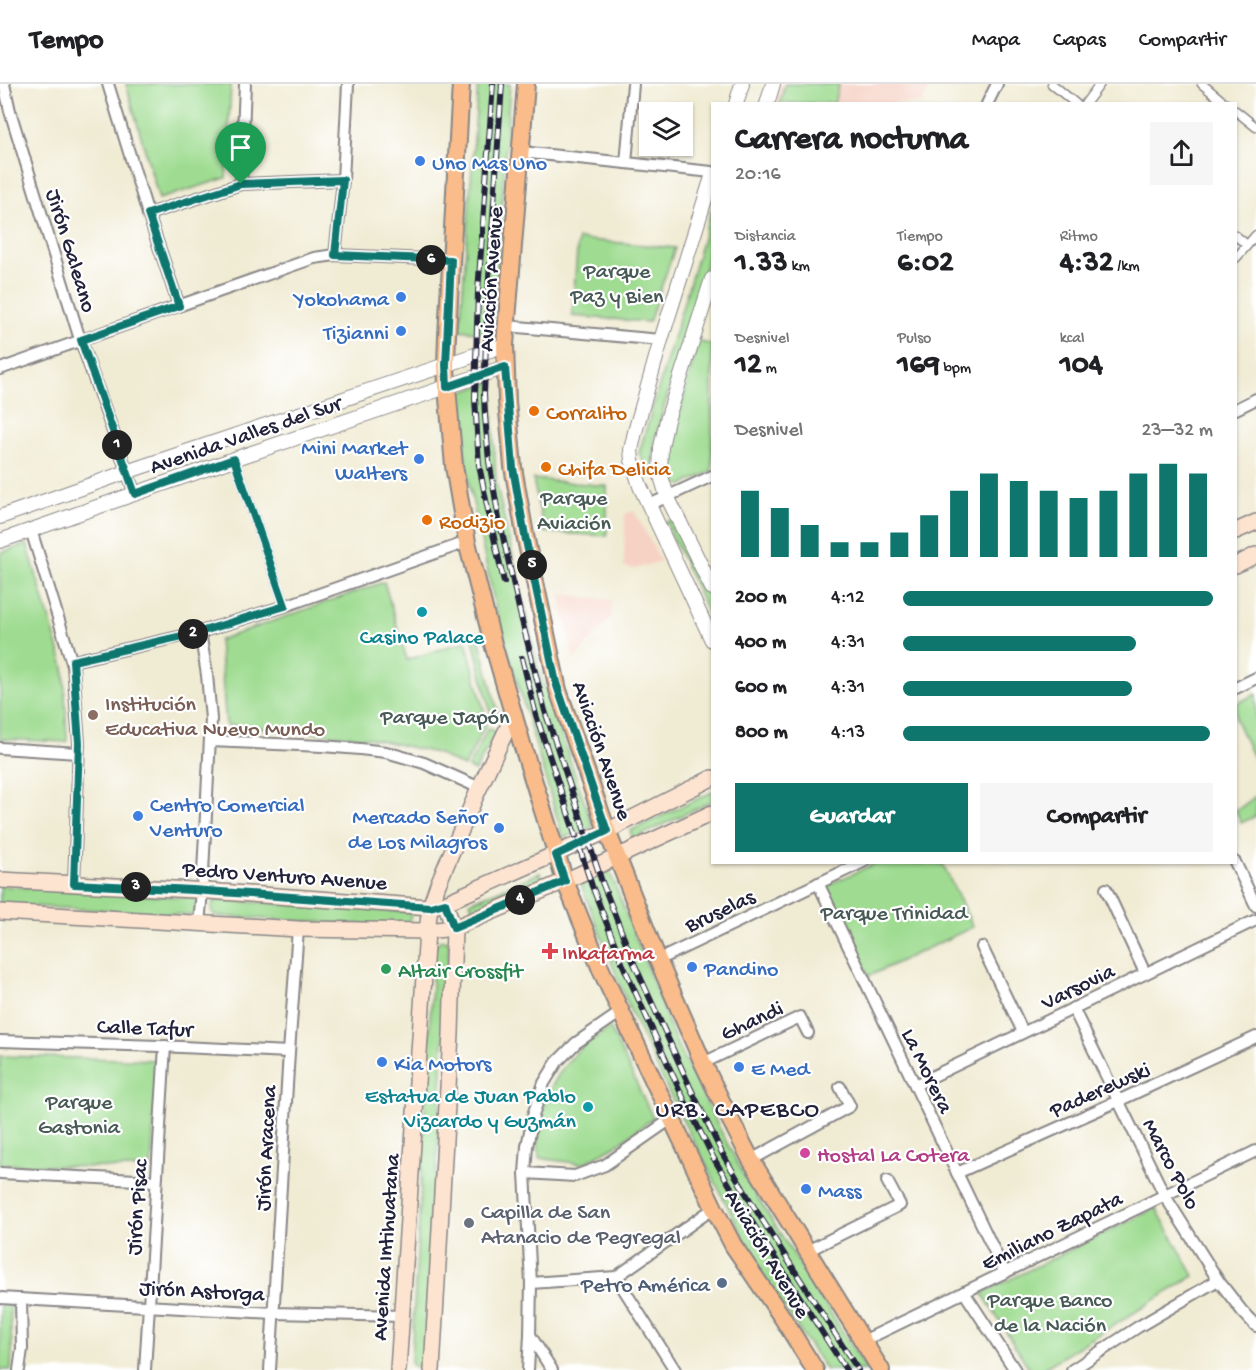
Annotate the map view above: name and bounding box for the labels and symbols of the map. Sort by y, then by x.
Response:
pin [215,122,266,184]
place label: Uno Mas Uno [432,152,547,178]
marker: Uno Mas Uno [413,154,427,168]
street label: Jirón Galeano [38,186,100,316]
street label: Aviación Avenue [475,205,511,353]
pin: 6 [416,245,446,275]
park label: Parque Paz y Bien [569,260,664,311]
place label: Yokohama [292,288,390,314]
marker: Yokohama [394,290,408,304]
place label: Tizianni [321,322,389,348]
marker: Tizianni [394,324,408,338]
street label: Avenida Valles del Sur [147,391,348,482]
place label: Corralito [546,402,627,428]
marker: Corralito [527,404,541,418]
pin: 1 [102,430,132,460]
place label: Mini Market Walters [301,437,409,488]
marker: Mini Market Walters [412,452,426,466]
place label: Chifa Delicia [558,458,671,484]
marker: Chifa Delicia [539,460,553,474]
park label: Parque Aviación [537,487,611,538]
place label: Rodizio [439,511,506,537]
marker: Rodizio [420,513,434,527]
pin: 5 [517,550,547,580]
marker: Casino Palace [415,605,429,619]
pin: 2 [178,619,208,649]
place label: Casino Palace [360,626,485,652]
street label: Aviación Avenue [564,678,636,825]
place label: Institución Educativa Nuevo Mundo [105,693,325,744]
park label: Parque Japón [380,706,510,732]
marker: Institución Educativa Nuevo Mundo [86,708,100,722]
place label: Centro Comercial Venturo [149,794,305,845]
place label: Mercado Señor de Los Milagros [348,806,489,857]
marker: Centro Comercial Venturo [131,809,145,823]
marker: Mercado Señor de Los Milagros [492,821,506,835]
street label: Pedro Venturo Avenue [181,858,388,898]
pin: 3 [121,872,151,902]
pin: 4 [505,885,535,915]
street label: Bruselas [681,885,761,940]
park label: Parque Trinidad [820,902,969,928]
place label: Inkafarma [562,942,655,968]
marker: Inkafarma [543,944,557,958]
place label: Pandino [703,958,778,984]
street label: Varsovia [1037,959,1120,1018]
place label: Altair Crossfit [398,960,525,986]
marker: Pandino [685,960,699,974]
marker: Altair Crossfit [379,962,393,976]
street label: Ghandi [717,997,788,1048]
street label: Calle Tafur [96,1015,195,1045]
street label: La Morera [894,1025,957,1119]
place label: Kia Motors [394,1053,492,1079]
marker: Kia Motors [375,1055,389,1069]
place label: E Med [751,1058,812,1084]
street label: Paderewski [1045,1058,1155,1126]
marker: E Med [732,1060,746,1074]
street label: Jirón Aracena [252,1084,284,1212]
place label: Estatua de Juan Pablo Vizcardo y Guzmán [365,1085,577,1136]
park label: Parque Gastonia [38,1091,121,1142]
district label: URB. CAPEBCO [656,1097,821,1126]
marker: Estatua de Juan Pablo Vizcardo y Guzmán [581,1100,595,1114]
street label: Marco Polo [1135,1115,1204,1215]
place label: Hostal La Cotera [817,1144,970,1170]
marker: Hostal La Cotera [798,1146,812,1160]
street label: Avenida Intihuatana [368,1152,408,1342]
street label: Jirón Pisac [123,1157,155,1256]
place label: Mass [818,1180,863,1206]
marker: Mass [799,1182,813,1196]
street label: Aviación Avenue [717,1186,814,1325]
street label: Emiliano Zapata [978,1187,1128,1278]
place label: Capilla de San Atanacio de Pegregal [481,1201,681,1252]
marker: Capilla de San Atanacio de Pegregal [462,1216,476,1230]
place label: Petro América [580,1274,711,1300]
marker: Petro América [715,1276,729,1290]
street label: Jirón Astorga [139,1277,266,1309]
park label: Parque Banco de la Nación [987,1289,1113,1340]

